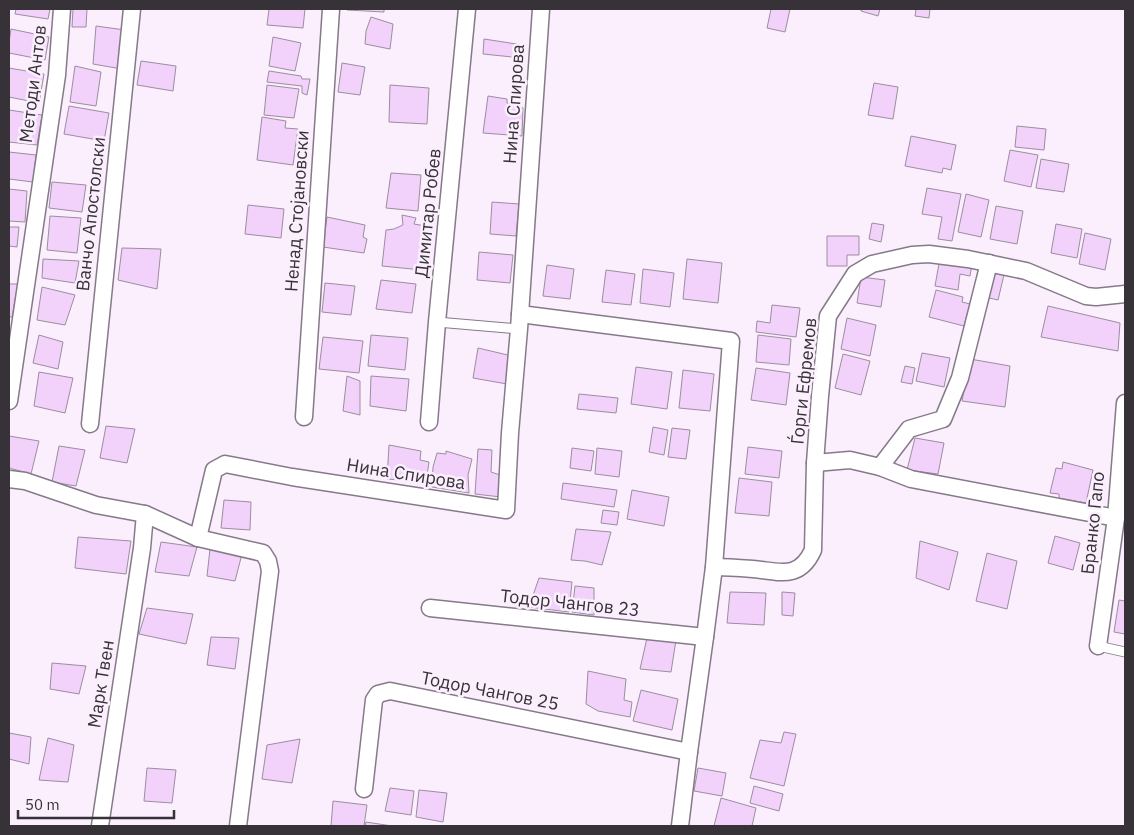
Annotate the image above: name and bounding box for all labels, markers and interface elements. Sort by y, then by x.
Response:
street label: Методи Антов [14,24,51,144]
street label: Нина Спирова [498,43,529,165]
street label: Ненад Стојановски [279,129,314,293]
street label: Ванчо Апостолски [71,136,110,292]
street label: Димитар Робев [409,147,446,279]
street label: Ѓорги Ефремов [785,316,822,445]
street label: Нина Спирова [345,453,467,494]
street label: Бранко Гапо [1076,470,1109,576]
street label: Тодор Чангов 23 [499,584,641,621]
street label: Марк Твен [82,638,119,730]
street label: Тодор Чангов 25 [419,666,561,715]
scale bar [18,788,174,820]
text: 50 m [25,795,60,814]

